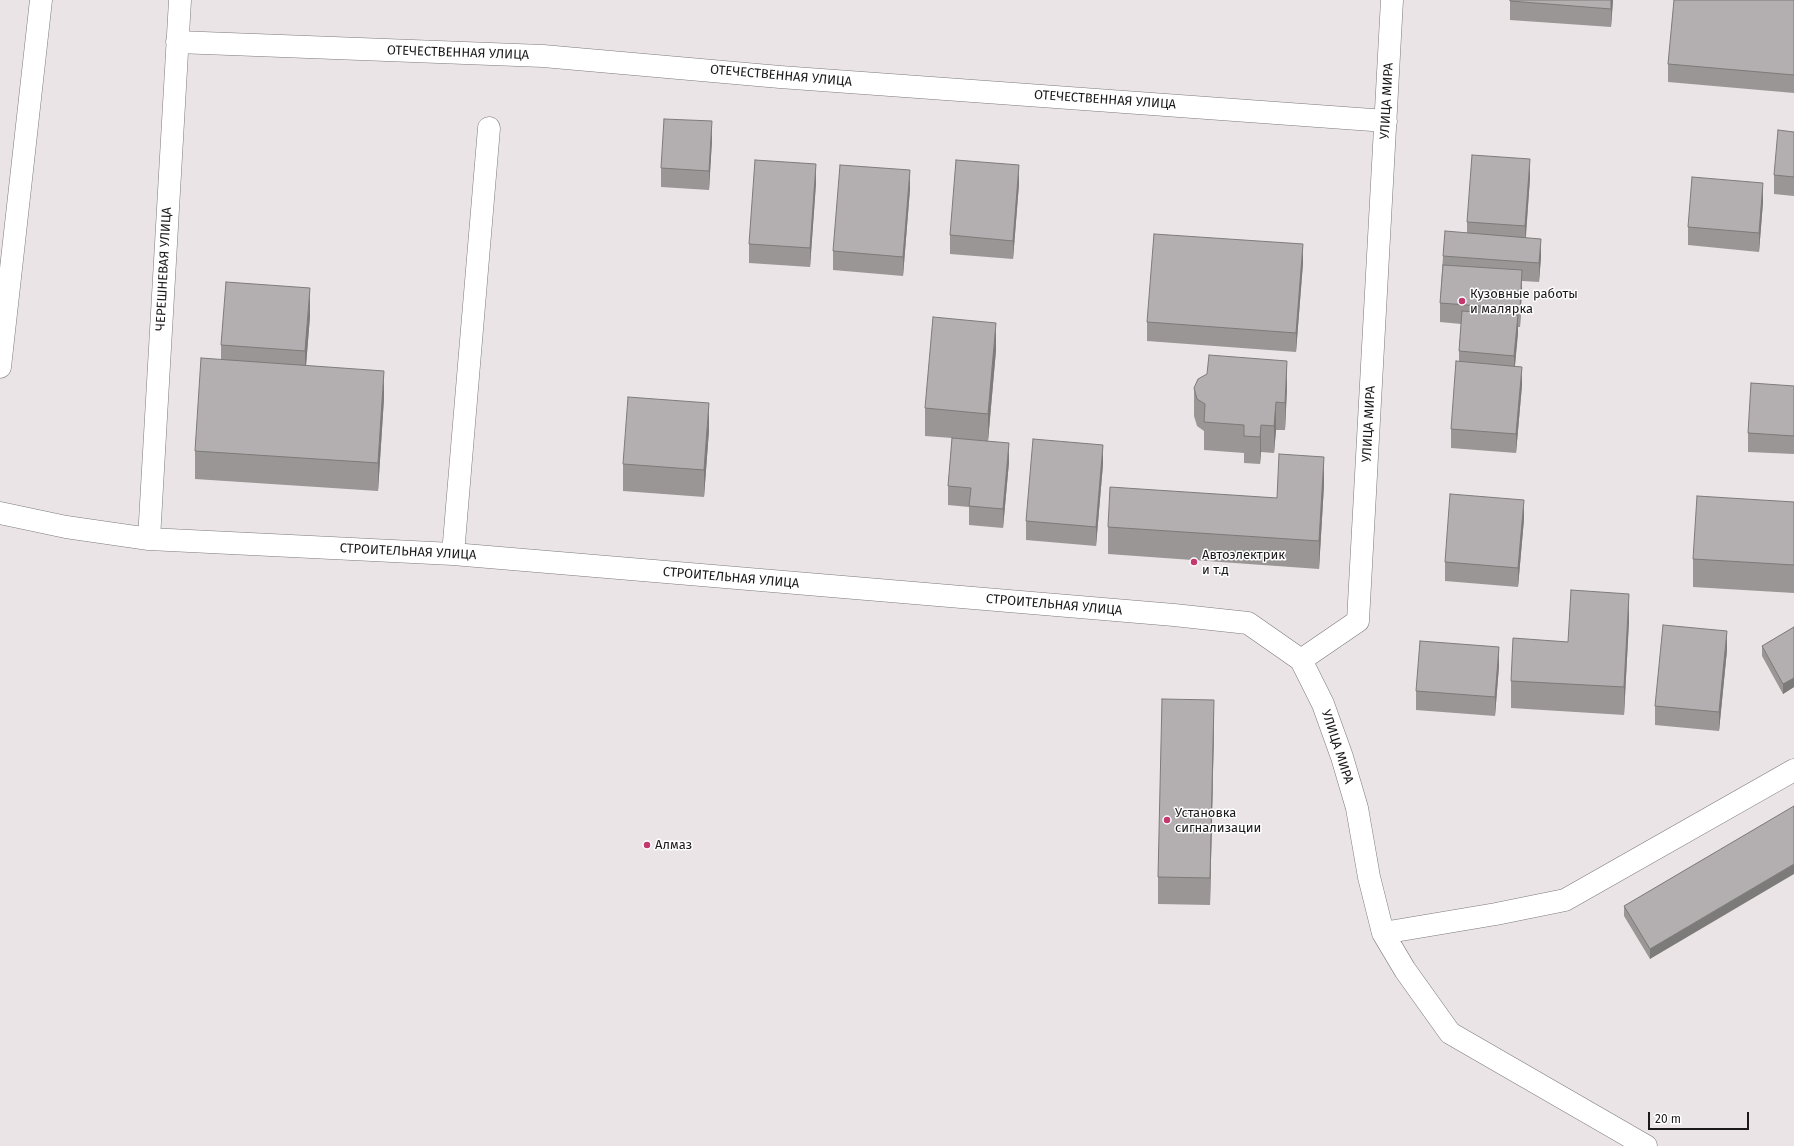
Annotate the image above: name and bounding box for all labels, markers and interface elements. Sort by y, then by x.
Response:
street label: ОТЕЧЕСТВЕННАЯ УЛИЦА [387,43,529,63]
street label: ОТЕЧЕСТВЕННАЯ УЛИЦА [709,62,853,90]
street label: УЛИЦА МИРА [1377,62,1397,140]
street label: ОТЕЧЕСТВЕННАЯ УЛИЦА [1033,87,1177,113]
street label: ЧЕРЕШНЕВАЯ УЛИЦА [153,207,175,331]
place label: Кузовные работы и малярка [1470,286,1578,317]
marker: Кузовные работы и малярка [1457,296,1467,306]
street label: УЛИЦА МИРА [1359,385,1379,463]
street label: СТРОИТЕЛЬНАЯ УЛИЦА [339,541,477,563]
place label: Автоэлектрик и т.д [1202,547,1285,578]
marker: Автоэлектрик и т.д [1189,557,1199,567]
street label: СТРОИТЕЛЬНАЯ УЛИЦА [662,564,800,592]
street label: СТРОИТЕЛЬНАЯ УЛИЦА [985,591,1123,619]
street label: УЛИЦА МИРА [1318,708,1356,786]
place label: Установка сигнализации [1175,805,1261,836]
marker: Установка сигнализации [1162,815,1172,825]
place label: Алмаз [655,837,692,853]
marker: Алмаз [642,840,652,850]
scale bar [1650,1104,1751,1130]
text: 20 m [1655,1112,1681,1126]

